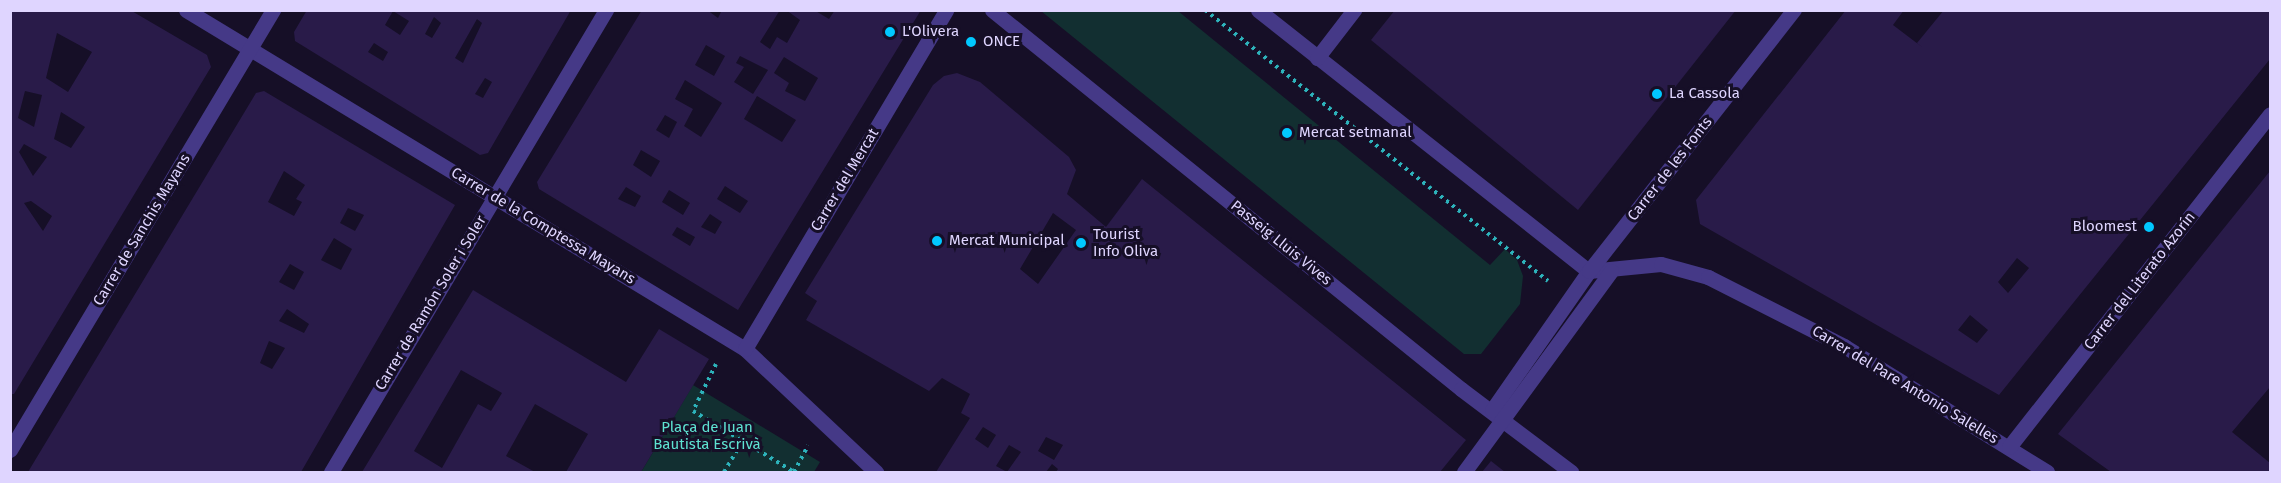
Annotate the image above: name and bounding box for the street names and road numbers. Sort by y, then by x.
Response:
street label: Carrer de les Fonts [1624,113,1716,225]
street label: Carrer del Mercat [807,125,883,235]
street label: Carrer de Sanchis Mayans [90,151,194,309]
street label: Carrer de la Comptessa Mayans [448,164,638,288]
street label: Passeig Lluis Vives [1227,197,1335,289]
street label: Carrer del Literato Azorín [2081,208,2199,354]
street label: Carrer de Ramón Soler i Soler [372,212,490,394]
street label: Carrer del Pare Antonio Salelles [1809,322,2001,448]

